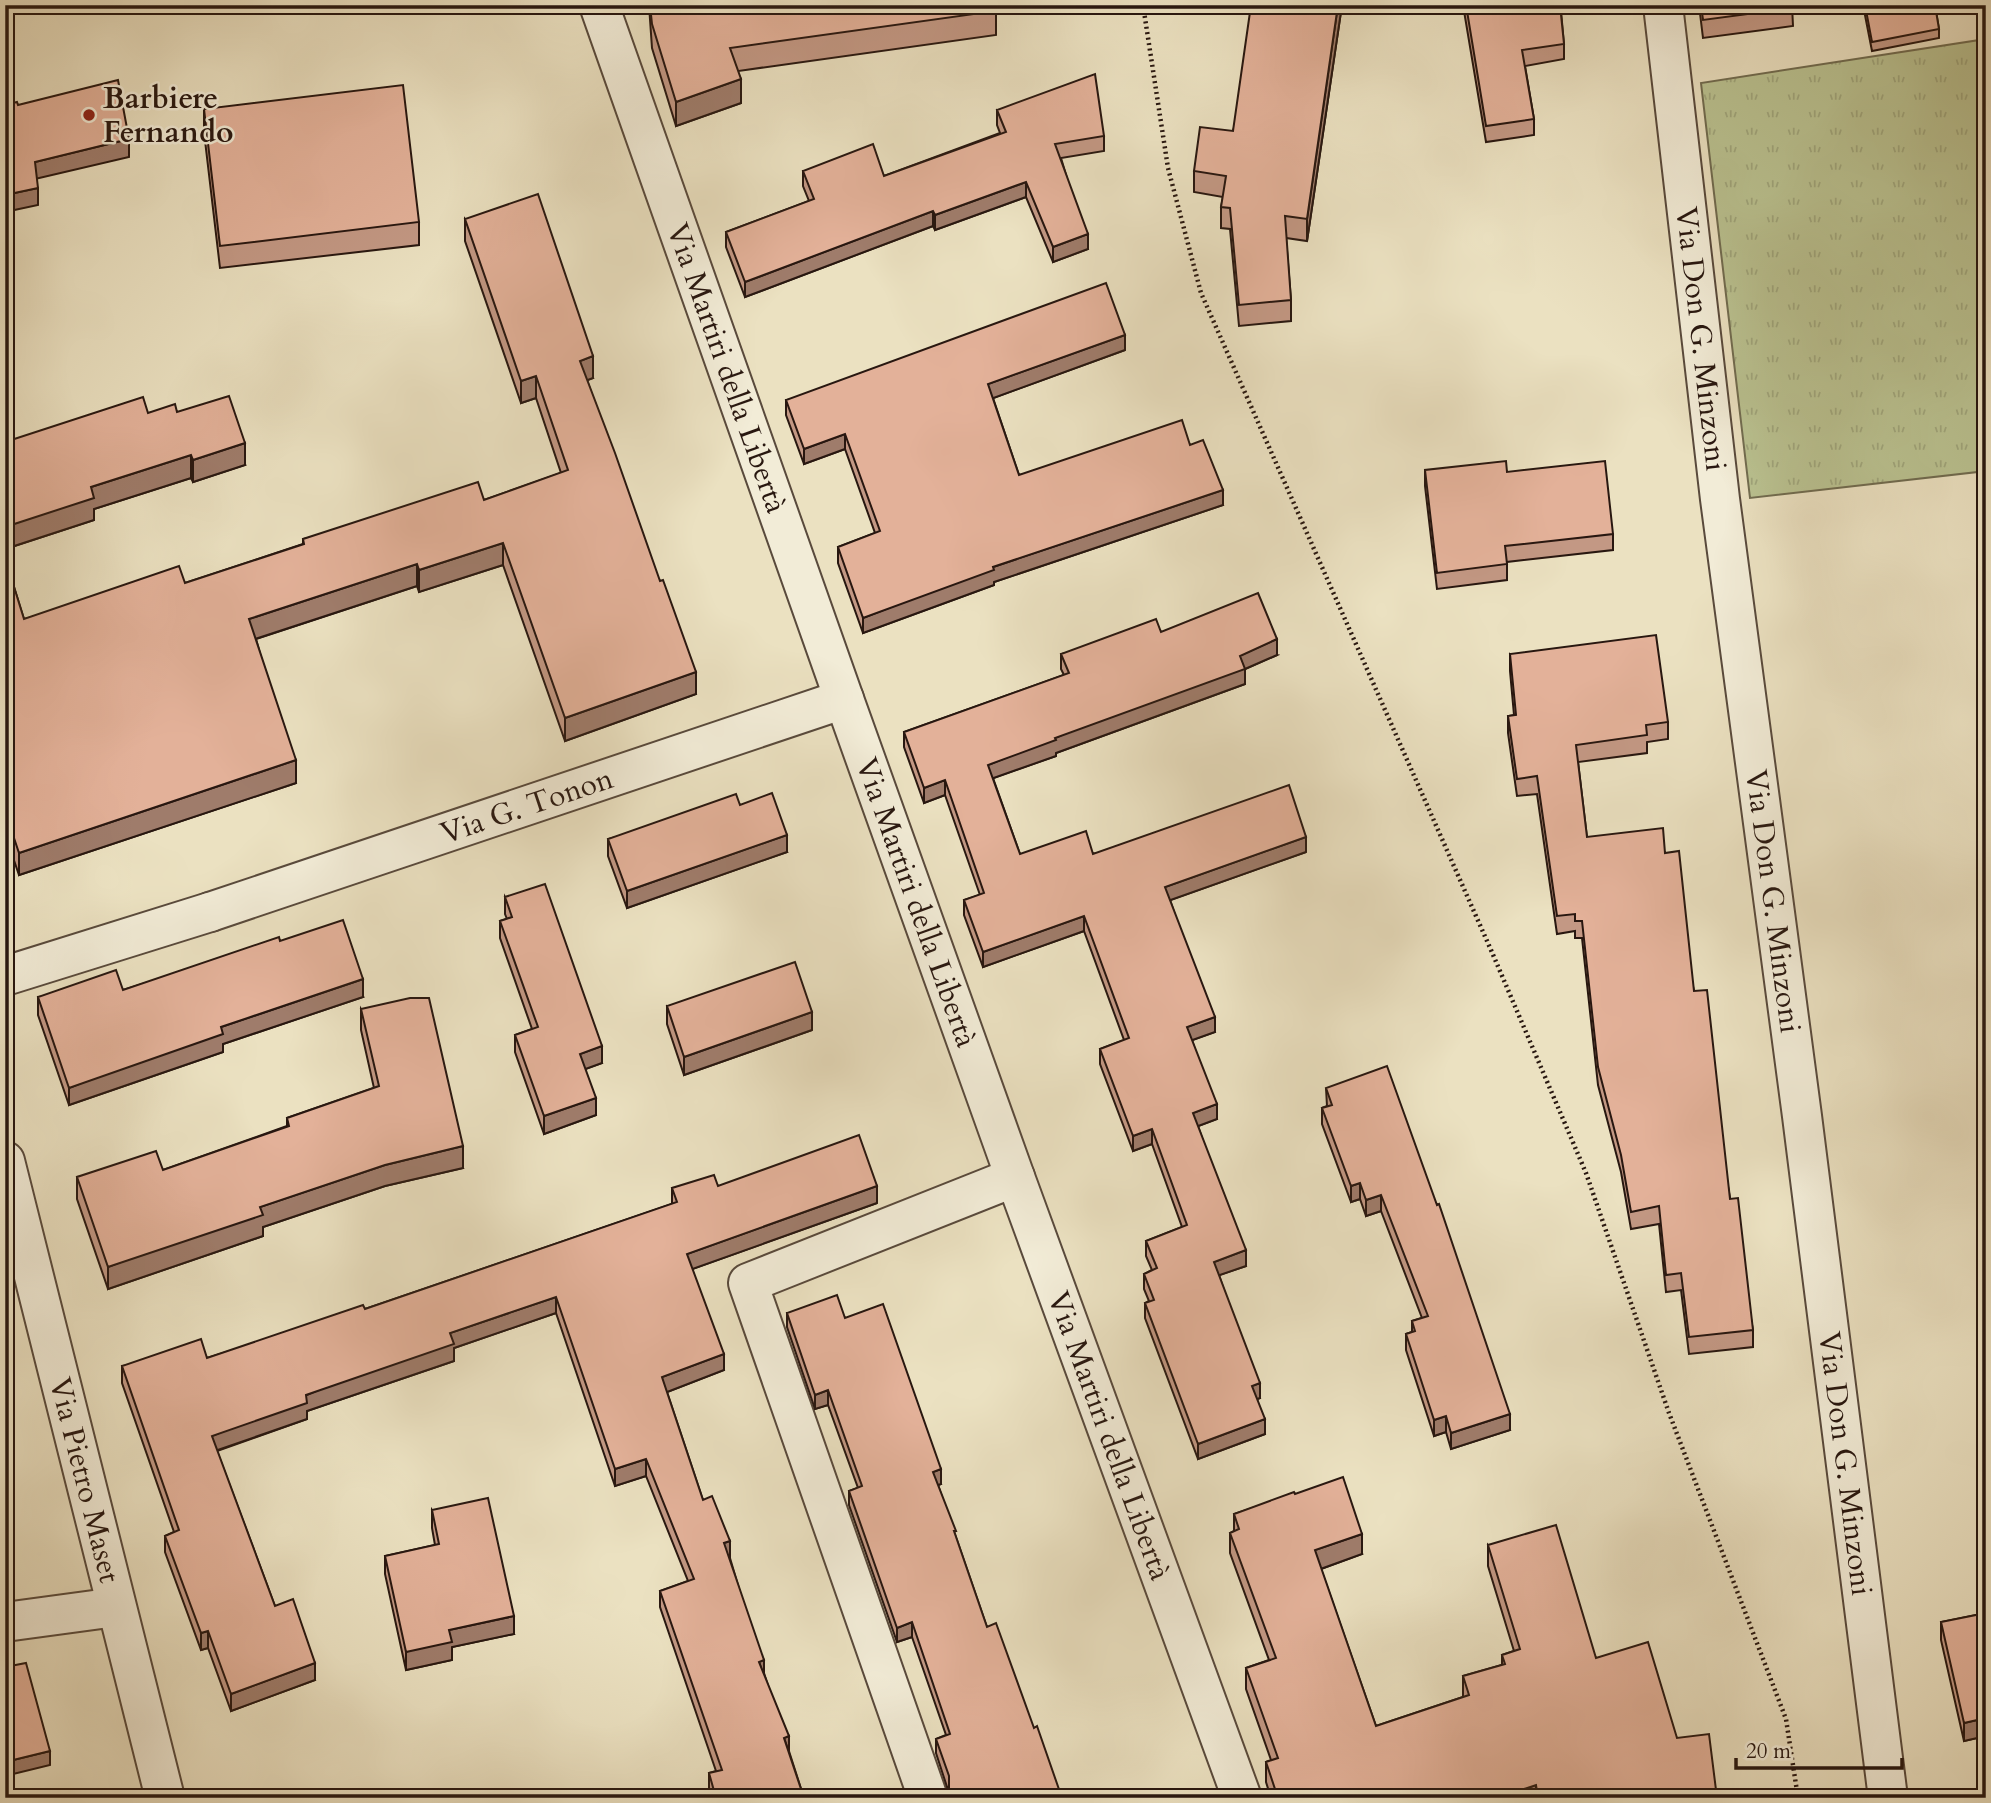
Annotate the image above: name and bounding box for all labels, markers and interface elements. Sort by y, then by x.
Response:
place label: Barbiere Fernando [103,78,234,153]
marker: Barbiere Fernando [81,107,97,123]
street label: Via Don G. Minzoni [1666,205,1737,473]
street label: Via Martiri della Libertà [657,218,797,519]
street label: Via Martiri della Libertà [846,752,987,1053]
street label: Via G. Tonon [435,758,618,854]
street label: Via Don G. Minzoni [1736,767,1811,1036]
street label: Via Martiri della Libertà [1038,1285,1181,1586]
street label: Via Don G. Minzoni [1809,1329,1883,1598]
street label: Via Pietro Maset [40,1373,131,1588]
scale bar [1736,1726,1902,1770]
text: 20 m [1746,1737,1791,1766]

